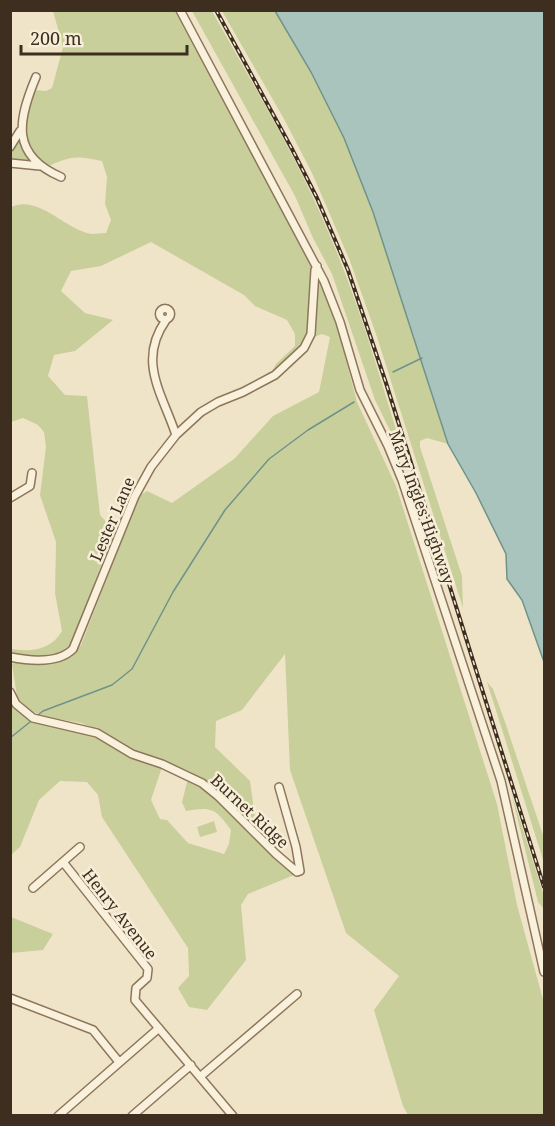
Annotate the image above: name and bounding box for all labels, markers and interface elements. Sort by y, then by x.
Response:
scale bar [21,18,188,56]
text: 200 m [30,26,82,50]
street label: Mary Ingles Highway [384,427,460,588]
street label: Lester Lane [84,474,140,564]
street label: Burnet Ridge [206,769,294,853]
street label: Henry Avenue [78,864,162,964]

